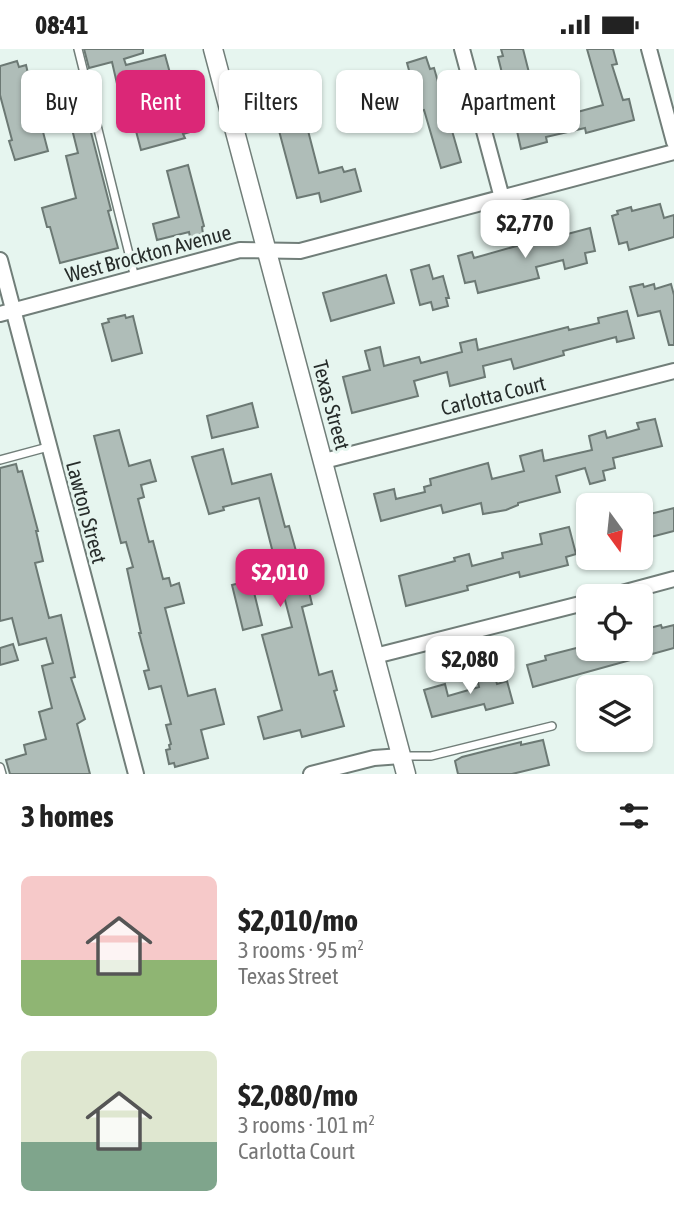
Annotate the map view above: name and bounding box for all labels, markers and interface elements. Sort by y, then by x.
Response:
text: 08:41 [35,10,89,40]
chip: Buy [21,70,102,133]
chip: Rent [116,70,205,133]
chip: Filters [219,70,322,133]
chip: New [336,70,423,133]
chip: Apartment [437,70,580,133]
pin: $2,770 [468,201,582,260]
text: $2,770 [497,210,554,236]
street label: West Brockton Avenue [63,219,233,287]
street label: Texas Street [309,358,355,452]
street label: Carlotta Court [438,370,548,420]
street label: Lawton Street [62,458,112,566]
north arrow [576,493,653,571]
map controls [576,493,653,752]
pin: $2,010 [223,549,337,609]
text: $2,010 [252,559,309,585]
button: locate [576,584,653,661]
pin: $2,080 [413,637,527,696]
text: $2,080 [442,646,499,672]
button: layers [576,675,653,752]
icon: filters [615,797,653,835]
text: 3 homes [21,799,114,833]
text: $2,010/mo [238,903,358,937]
icon: home [77,904,161,988]
text: 3 rooms · 95 m² [238,937,364,963]
text: Texas Street [238,963,339,989]
text: $2,080/mo [238,1078,358,1112]
icon: home [77,1079,161,1163]
text: 3 rooms · 101 m² [238,1112,375,1138]
text: Carlotta Court [238,1138,355,1164]

